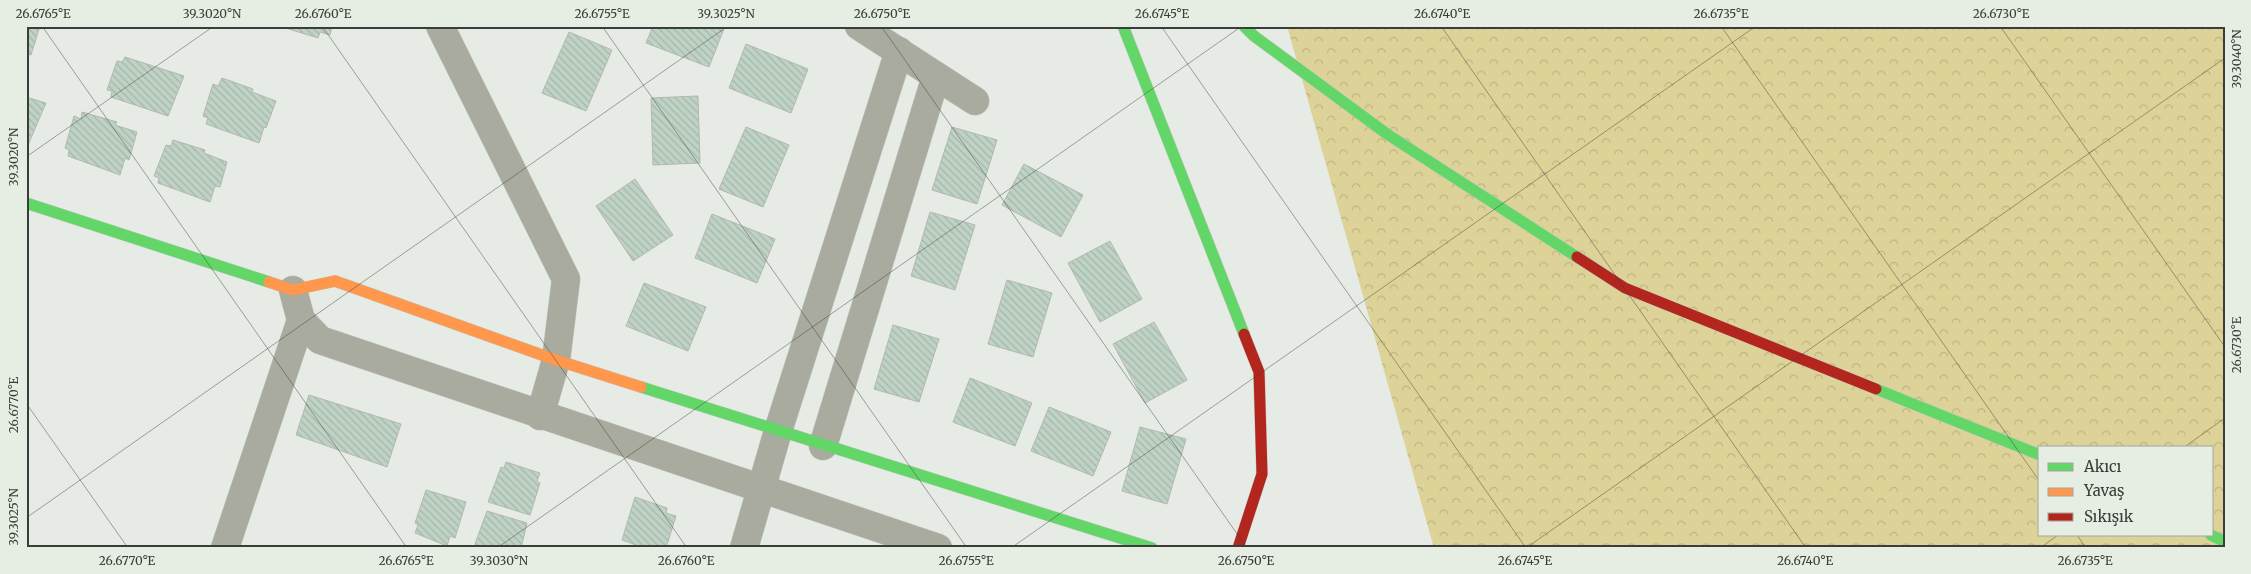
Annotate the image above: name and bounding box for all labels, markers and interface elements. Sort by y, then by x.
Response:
text: 26.6765°E [15,6,71,21]
text: 39.3020°N [183,6,242,21]
text: 26.6760°E [295,6,352,21]
text: 26.6755°E [574,6,630,21]
text: 39.3025°N [697,6,755,21]
text: 26.6750°E [854,6,911,21]
text: 26.6745°E [1135,6,1190,21]
text: 26.6740°E [1414,6,1470,21]
text: 26.6735°E [1693,6,1749,21]
text: 26.6730°E [1973,6,2030,21]
text: 39.3040°N [2229,29,2244,89]
text: 39.3020°N [6,127,21,186]
text: 26.6730°E [2229,316,2244,373]
text: 26.6770°E [6,376,21,433]
legend [2038,446,2214,536]
text: Akıcı [2083,457,2122,476]
text: Yavaş [2083,481,2124,500]
text: 39.3025°N [6,488,21,546]
text: Sıkışık [2084,507,2134,526]
text: 26.6770°E [99,553,156,568]
text: 26.6765°E [378,553,434,568]
text: 39.3030°N [470,553,529,568]
text: 26.6760°E [658,553,715,568]
text: 26.6755°E [938,553,994,568]
text: 26.6750°E [1218,553,1275,568]
text: 26.6745°E [1498,553,1553,568]
text: 26.6740°E [1777,553,1833,568]
text: 26.6735°E [2057,553,2113,568]

